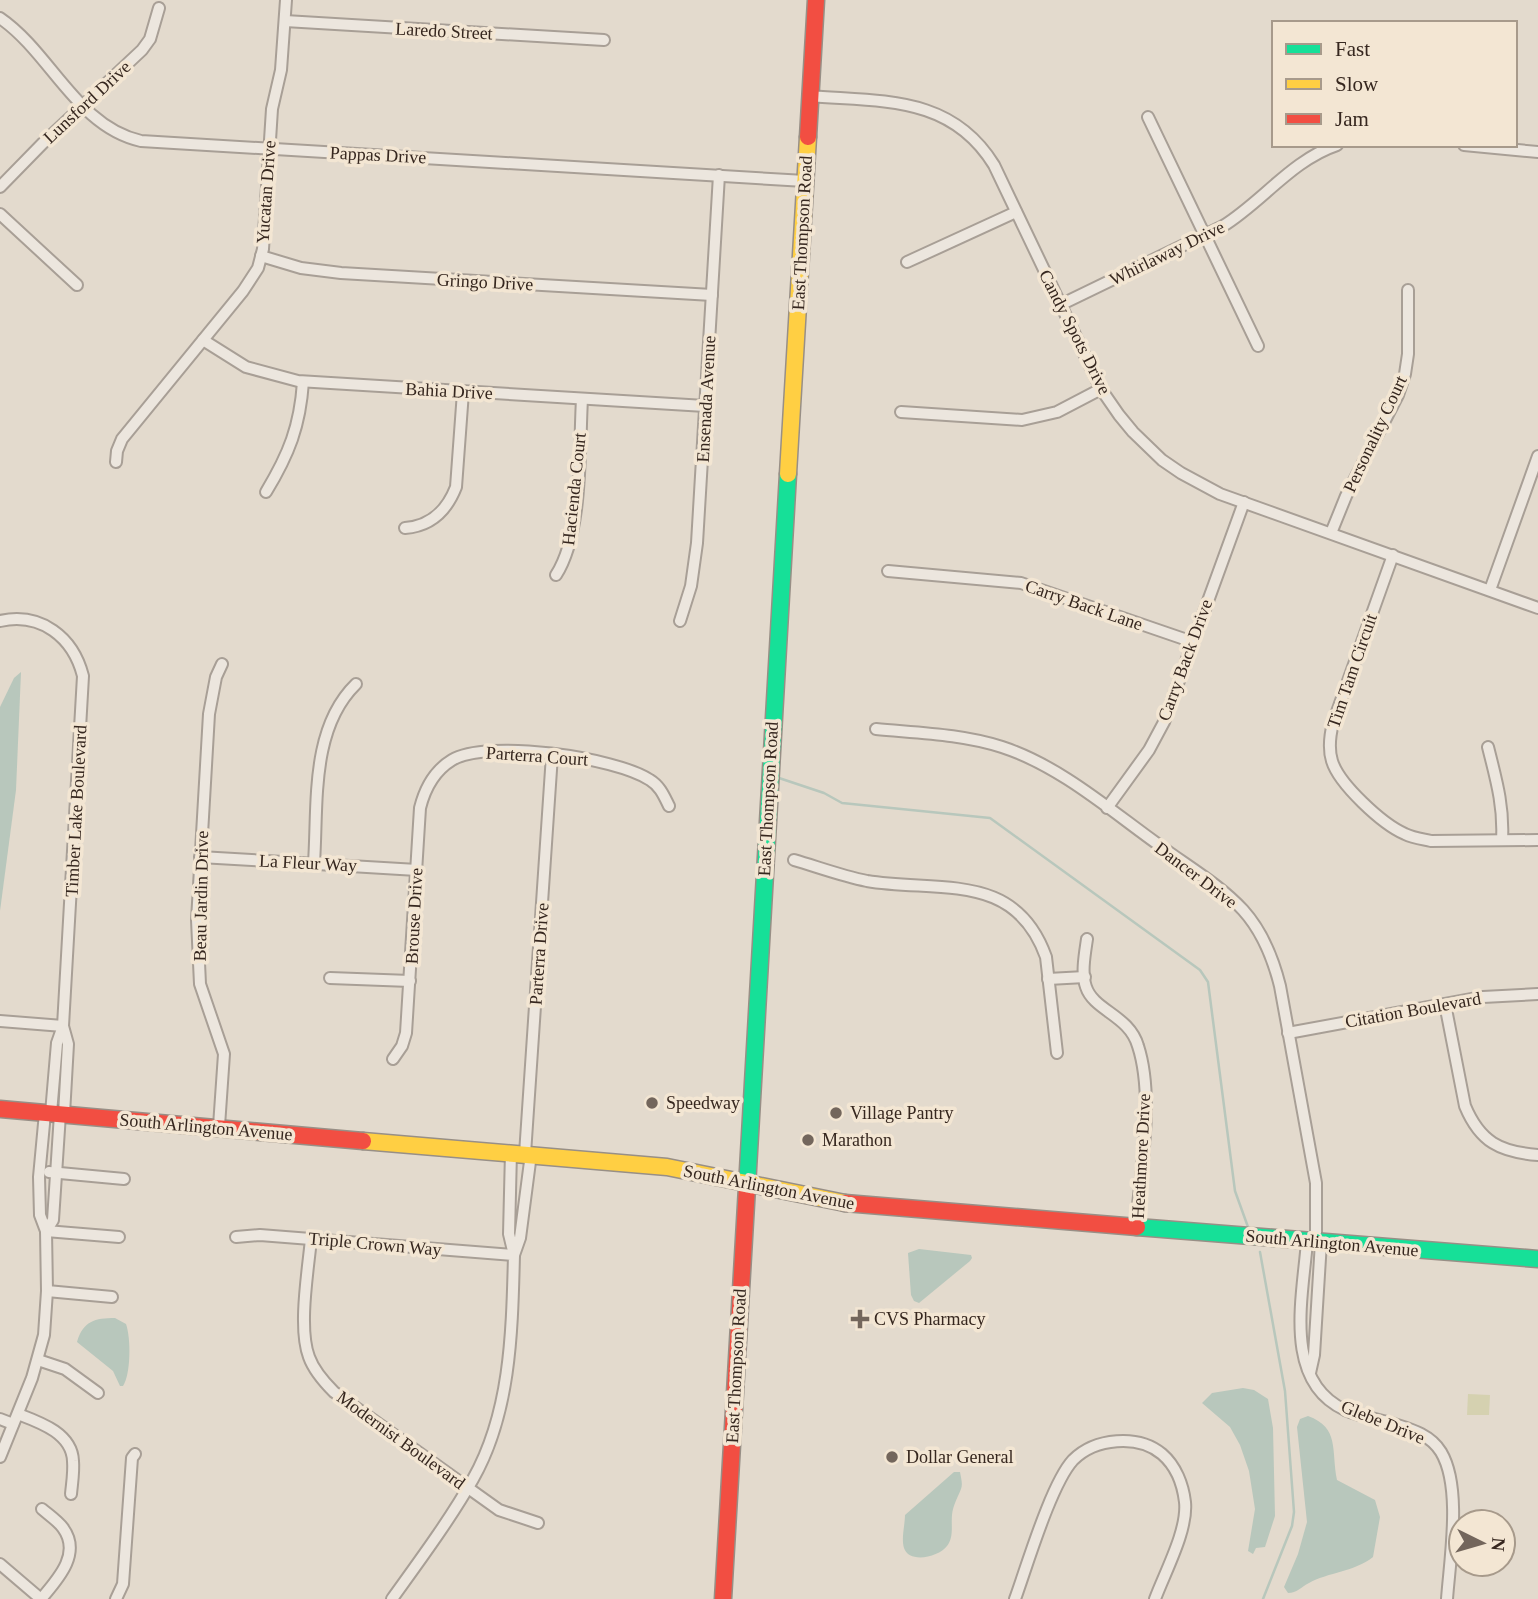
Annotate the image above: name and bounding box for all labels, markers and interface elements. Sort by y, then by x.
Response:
street label: Laredo Street [395,18,493,44]
legend [1272,21,1517,147]
text: Fast [1335,37,1370,61]
street label: Lunsford Drive [39,57,135,147]
text: Slow [1335,72,1379,96]
text: Jam [1335,107,1369,131]
street label: Yucatan Drive [252,140,280,244]
street label: Pappas Drive [329,142,427,168]
street label: East Thompson Road [788,155,816,311]
street label: Whirlaway Drive [1106,217,1228,289]
street label: Candy Spots Drive [1035,266,1115,398]
street label: Gringo Drive [436,269,534,295]
street label: Ensenada Avenue [693,335,719,463]
street label: Personality Court [1339,372,1411,496]
street label: Bahia Drive [405,379,493,403]
street label: Hacienda Court [558,432,590,546]
street label: Carry Back Lane [1023,576,1145,634]
street label: Carry Back Drive [1154,596,1216,724]
street label: Tim Tam Circuit [1323,611,1381,731]
street label: East Thompson Road [754,721,782,877]
street label: Timber Lake Boulevard [62,724,90,898]
street label: Parterra Court [485,742,589,770]
street label: Beau Jardin Drive [190,830,212,962]
street label: Dancer Drive [1151,838,1241,912]
street label: La Fleur Way [258,850,358,876]
street label: Brouse Drive [401,867,427,965]
street label: Parterra Drive [525,902,553,1006]
street label: Citation Boulevard [1344,988,1482,1032]
place label: Speedway [666,1093,740,1113]
street label: Heathmore Drive [1128,1093,1154,1219]
marker: Speedway [644,1095,660,1111]
place label: Village Pantry [850,1103,953,1123]
marker: Village Pantry [828,1105,844,1121]
street label: South Arlington Avenue [119,1109,293,1145]
place label: Marathon [822,1130,892,1150]
marker: Marathon [800,1132,816,1148]
street label: South Arlington Avenue [682,1161,856,1213]
street label: South Arlington Avenue [1245,1225,1419,1261]
street label: Triple Crown Way [308,1228,442,1260]
street label: East Thompson Road [722,1288,750,1444]
place label: CVS Pharmacy [874,1309,986,1329]
marker: CVS Pharmacy [852,1311,868,1327]
street label: Modernist Boulevard [333,1387,469,1493]
street label: Glebe Drive [1338,1396,1428,1448]
place label: Dollar General [906,1447,1013,1467]
marker: Dollar General [884,1449,900,1465]
north arrow [1447,1508,1517,1578]
text: N [1487,1537,1509,1552]

